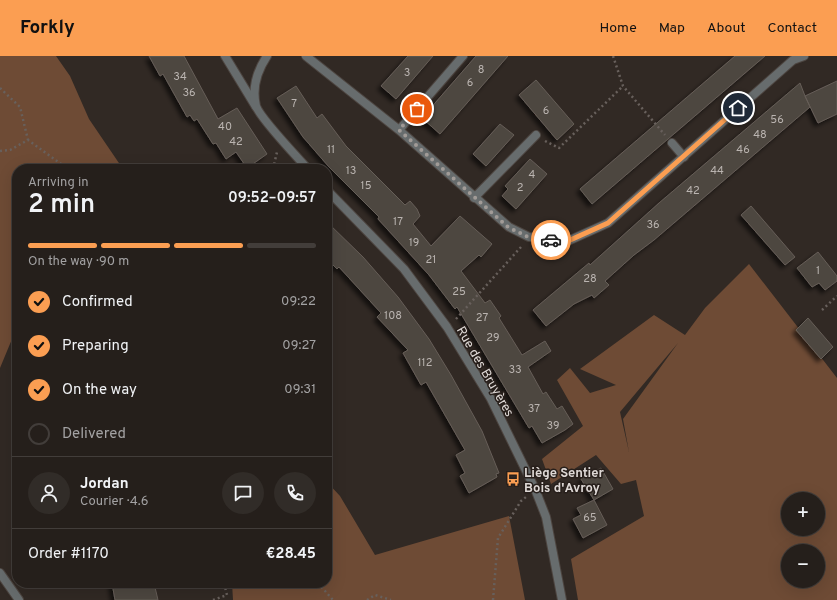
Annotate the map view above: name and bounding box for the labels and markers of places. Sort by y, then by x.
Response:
pin [721,91,755,125]
pin [400,92,434,126]
place label: Liège Sentier Bois d'Avroy [524,466,604,497]
bus stop icon: Liège Sentier Bois d'Avroy [505,471,521,487]

